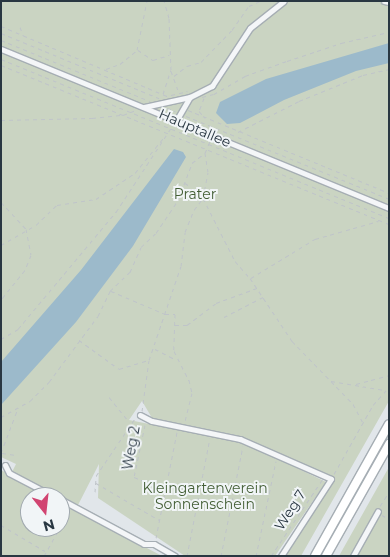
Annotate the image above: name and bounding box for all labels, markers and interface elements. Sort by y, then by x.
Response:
street label: Hauptallee [156,105,234,151]
park label: Prater [174,186,216,202]
street label: Weg 2 [119,425,143,471]
park label: Kleingartenverein Sonnenschein [142,480,268,512]
north arrow [20,487,70,537]
street label: Weg 7 [271,487,309,533]
text: N [41,515,57,536]

